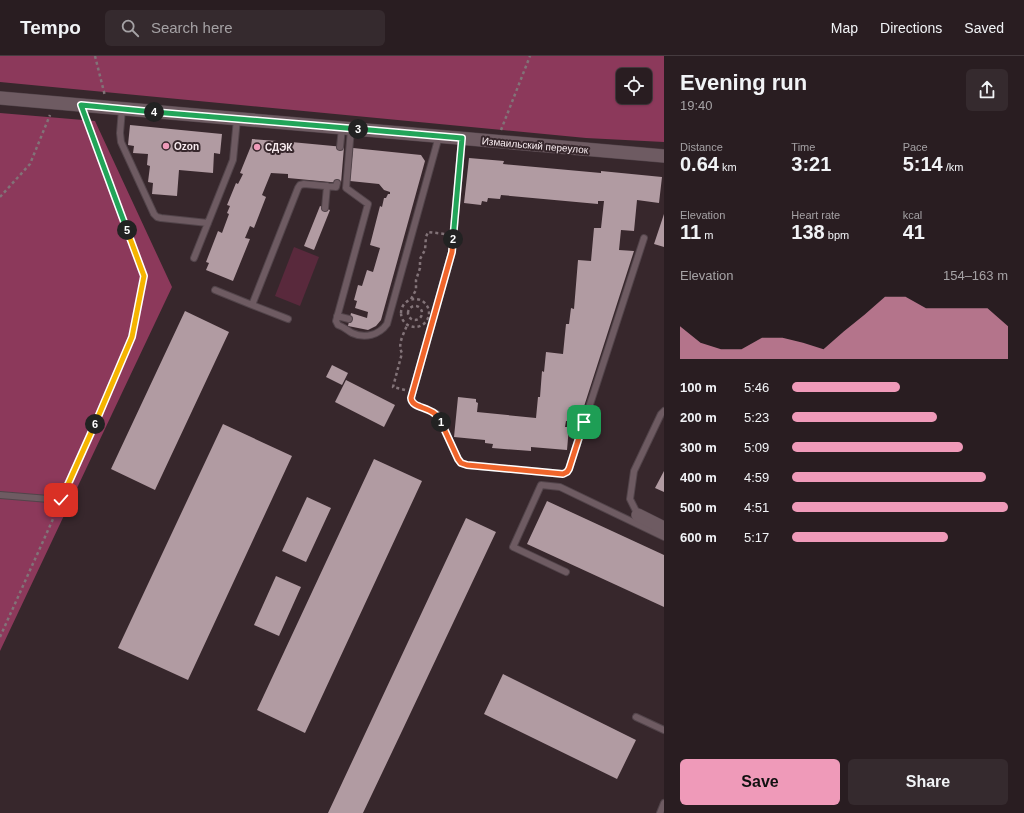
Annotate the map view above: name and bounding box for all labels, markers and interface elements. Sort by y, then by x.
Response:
search box [105,10,385,46]
text: Tempo [20,17,81,38]
icon: search [119,17,141,39]
text: Search here [151,19,233,36]
text: Map [831,20,858,36]
text: Directions [880,20,942,36]
text: Saved [964,20,1004,36]
map controls [616,68,652,104]
button: locate [616,68,652,104]
button: share [966,69,1008,111]
text: Evening run [680,70,807,95]
text: 19:40 [680,98,713,113]
pin: 4 [144,102,164,122]
text: 4 [151,106,157,118]
pin: 3 [348,119,368,139]
text: 3 [355,123,361,135]
street label: Измаильский переулок [481,135,589,156]
marker: Ozon [161,141,171,151]
place label: Ozon [174,141,199,152]
text: Distance [680,141,723,153]
text: Time [791,141,815,153]
text: Pace [903,141,928,153]
marker: СДЭК [252,142,262,152]
place label: СДЭК [265,142,293,153]
text: 0.64 [680,153,719,175]
text: 3:21 [791,153,831,175]
text: 5:14 [903,153,943,175]
text: km [719,161,737,173]
text: /km [943,161,963,173]
text: Elevation [680,209,725,221]
text: Heart rate [791,209,840,221]
text: kcal [903,209,922,221]
pin: 5 [117,220,137,240]
text: 11 [680,221,701,243]
text: 138 [791,221,825,243]
text: 41 [903,221,925,243]
text: 5 [124,224,130,236]
pin: 2 [443,229,463,249]
text: m [701,229,713,241]
text: bpm [825,229,849,241]
text: 2 [450,233,456,245]
text: Elevation [680,268,733,283]
text: 154–163 m [943,268,1008,283]
text: 100 m [680,380,717,395]
text: 5:46 [744,380,769,395]
pin [567,405,601,439]
text: 200 m [680,410,717,425]
text: 5:23 [744,410,769,425]
icon: arrive [573,411,595,433]
pin: 1 [431,412,451,432]
pin: 6 [85,414,105,434]
text: 1 [438,416,444,428]
text: 6 [92,418,98,430]
text: 300 m [680,440,717,455]
text: 5:09 [744,440,769,455]
text: 400 m [680,470,717,485]
text: 4:59 [744,470,769,485]
pin [44,483,78,517]
icon: check [50,489,72,511]
text: 500 m [680,500,717,515]
text: 4:51 [744,500,769,515]
text: 600 m [680,530,717,545]
text: 5:17 [744,530,769,545]
button: Save [680,759,840,805]
button: Share [848,759,1008,805]

